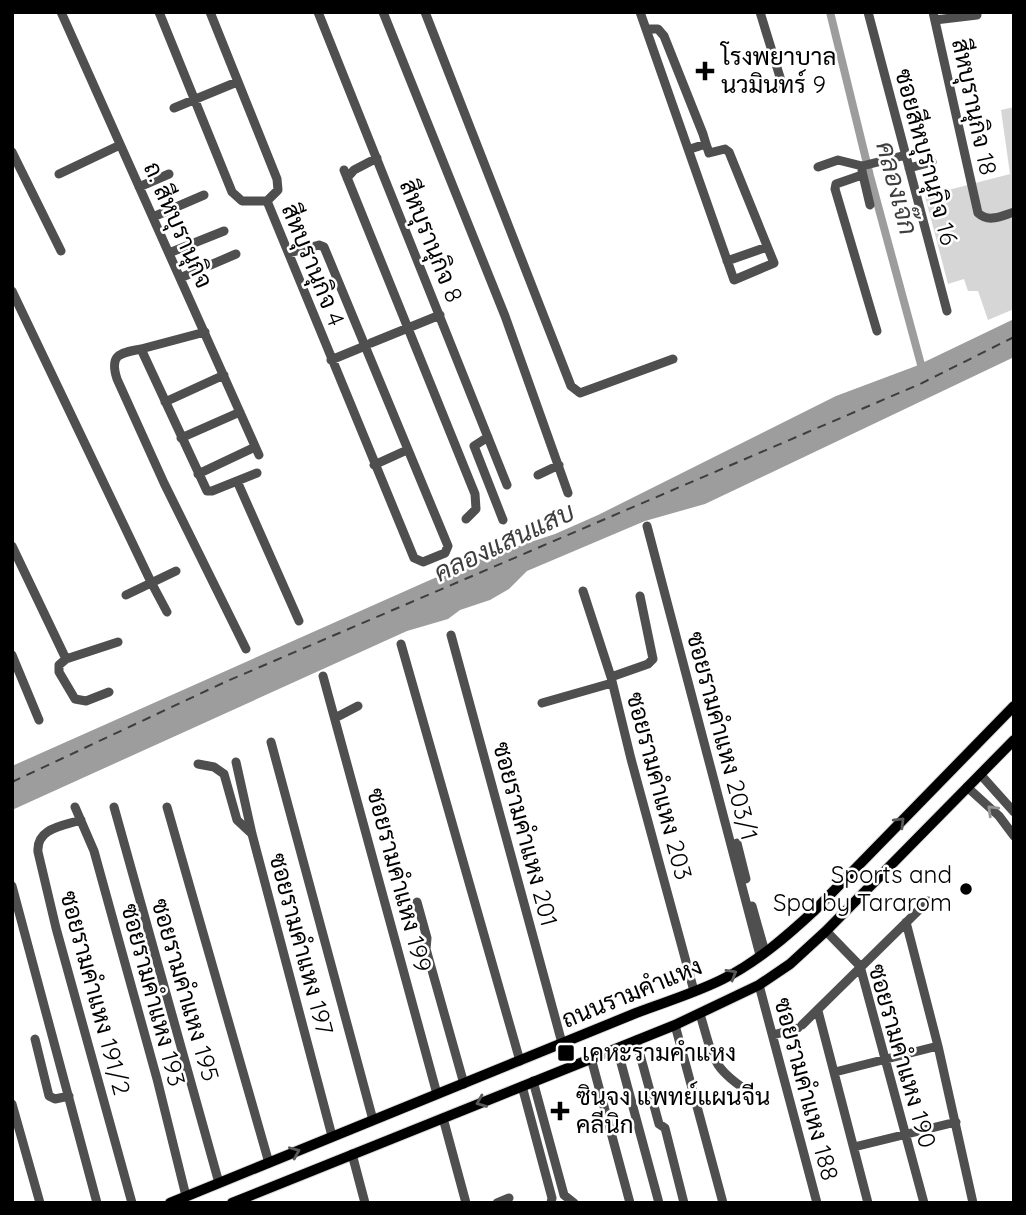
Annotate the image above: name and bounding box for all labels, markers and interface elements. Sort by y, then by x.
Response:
street label: สีหบุรานุกิจ 18 [944,36,1004,178]
place label: โรงพยาบาล นวมินทร์ 9 [719,41,836,99]
marker: โรงพยาบาล นวมินทร์ 9 [695,61,715,81]
street label: ซอยสีหบุรานุกิจ 16 [887,65,965,249]
water label: คลองเจ๊ก [869,138,926,238]
street label: ถ. สีหบุรานุกิจ [136,157,220,293]
street label: สีหบุรานุกิจ 8 [392,175,470,307]
street label: สีหบุรานุกิจ 4 [274,199,352,331]
water label: คลองแสนแสบ [428,495,580,589]
street label: ซอยรามคำแหง 203/1 [681,628,765,843]
street label: ซอยรามคำแหง 203 [620,688,699,883]
street label: ซอยรามคำแหง 201 [487,738,565,929]
street label: ซอยรามคำแหง 199 [361,785,439,975]
one-way arrow [987,805,1000,818]
one-way arrow [892,817,905,830]
street label: ซอยรามคำแหง 197 [263,849,341,1038]
place label: Sports and Spa by Tararom [773,859,952,917]
marker: Sports and Spa by Tararom [958,881,974,897]
street label: ซอยรามคำแหง 191/2 [54,887,138,1098]
street label: ซอยรามคำแหง 195 [146,895,226,1085]
street label: ซอยรามคำแหง 193 [115,900,193,1090]
street label: ถนนรามคำแหง [557,950,706,1034]
street label: ซอยรามคำแหง 190 [862,960,944,1151]
one-way arrow [725,969,737,982]
street label: ซอยรามคำแหง 188 [768,994,846,1183]
place label: เคหะรามคำแหง [582,1037,736,1067]
marker: เคหะรามคำแหง [556,1043,576,1063]
place label: ซินจง แพทย์แผนจีน คลีนิก [576,1081,770,1139]
one-way arrow [476,1094,488,1108]
marker: ซินจง แพทย์แผนจีน คลีนิก [550,1101,570,1121]
one-way arrow [287,1146,300,1160]

